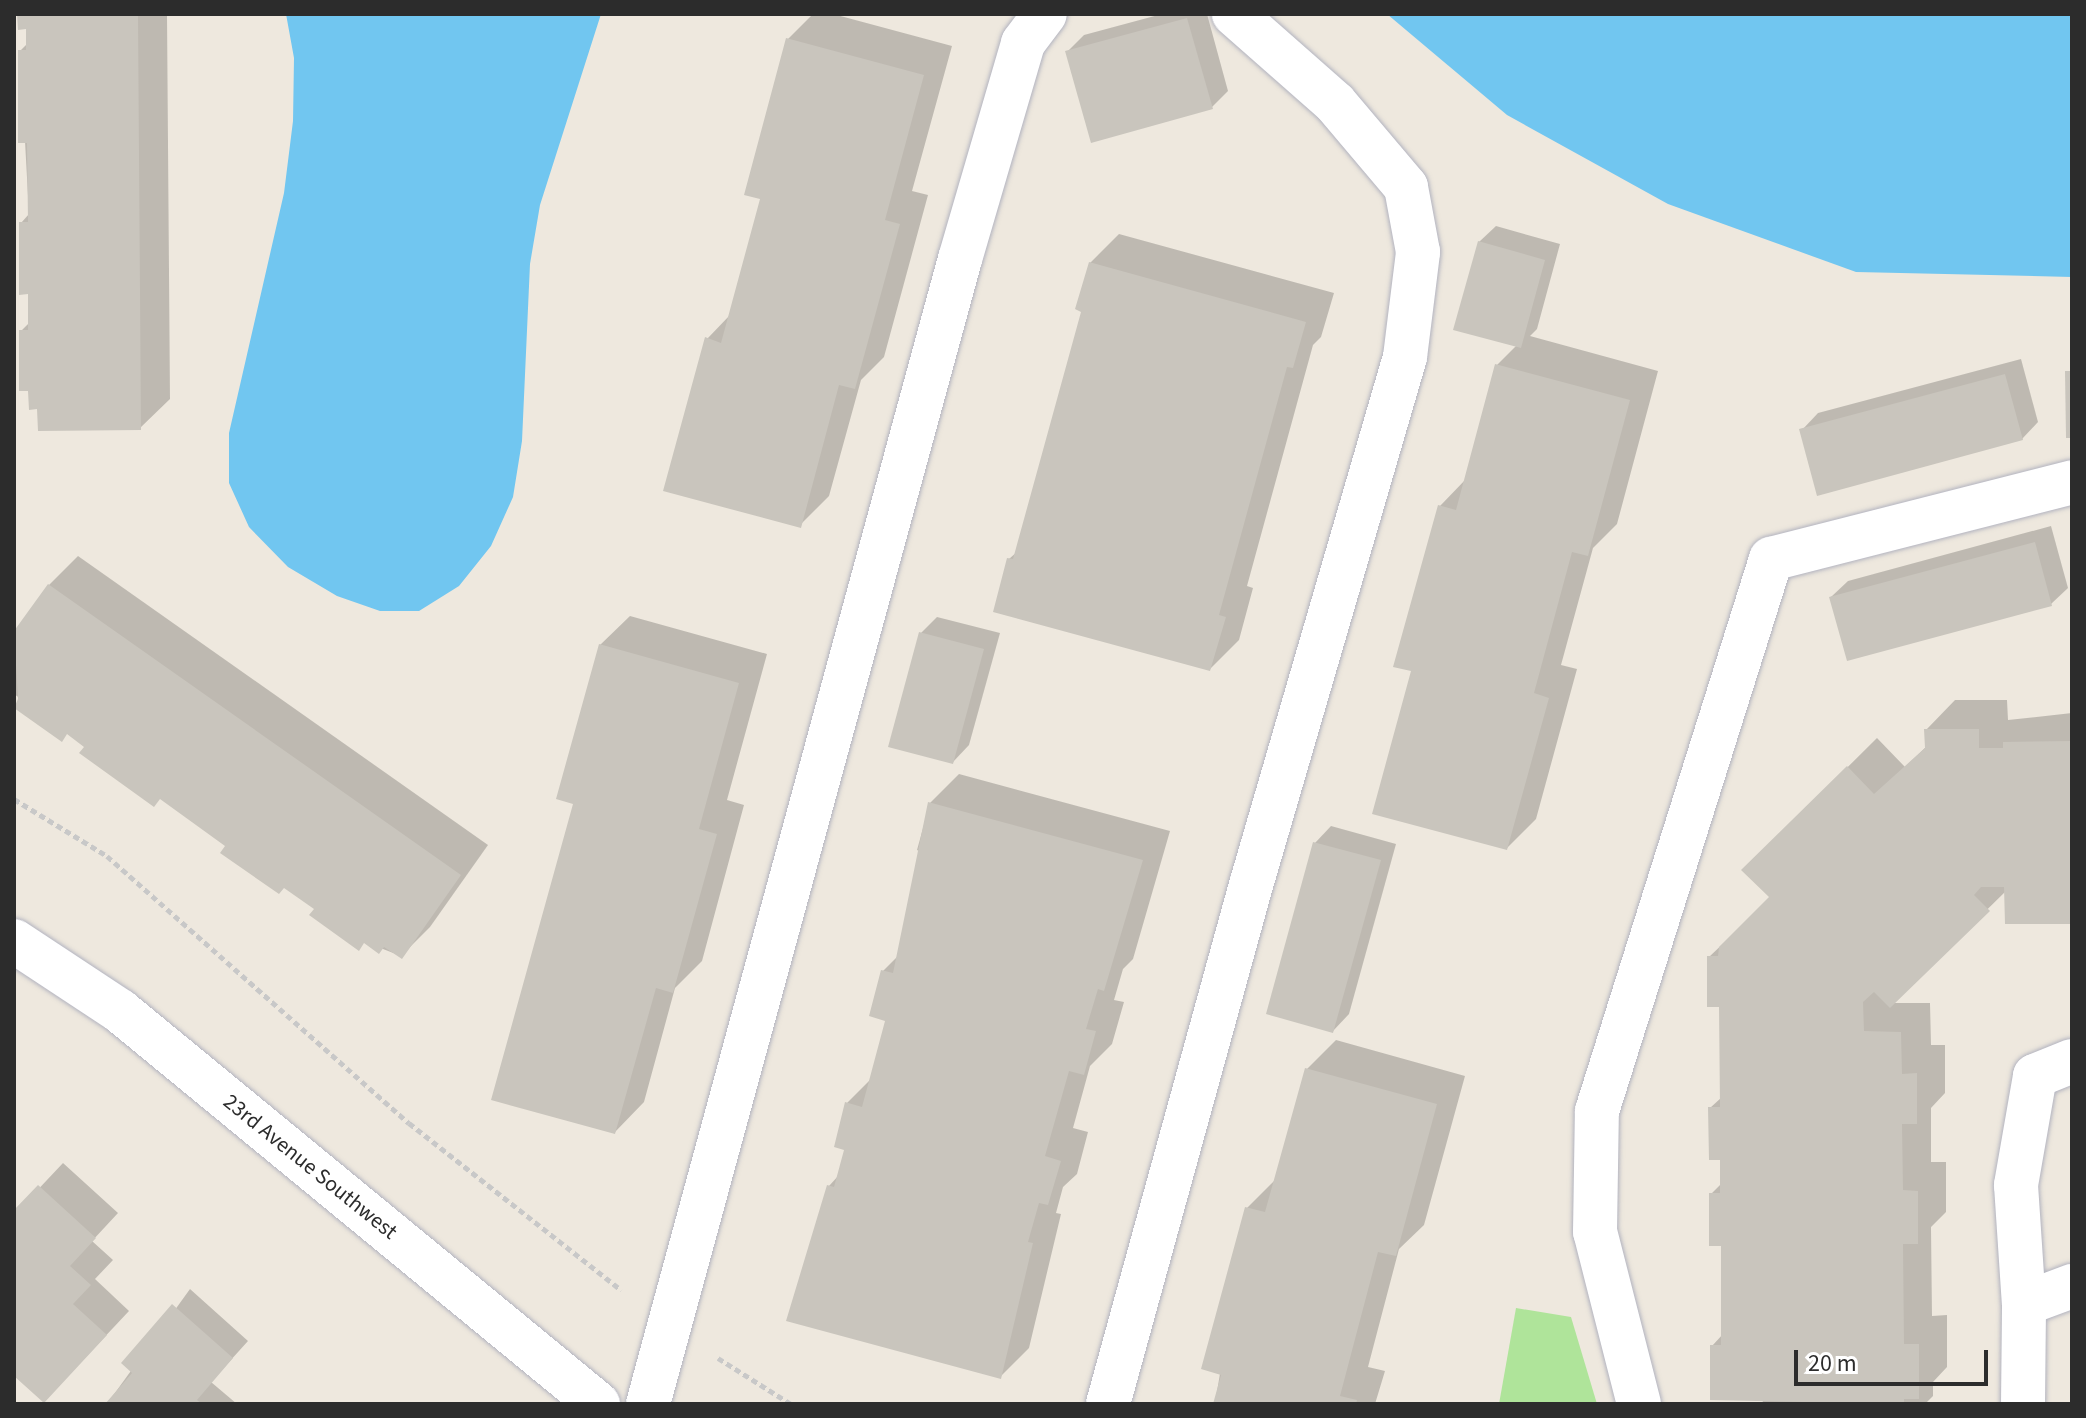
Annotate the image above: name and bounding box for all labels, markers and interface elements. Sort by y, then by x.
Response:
street label: 23rd Avenue Southwest [218,1089,402,1245]
scale bar [1798,1334,1992,1384]
text: 20 m [1808,1346,1857,1381]

